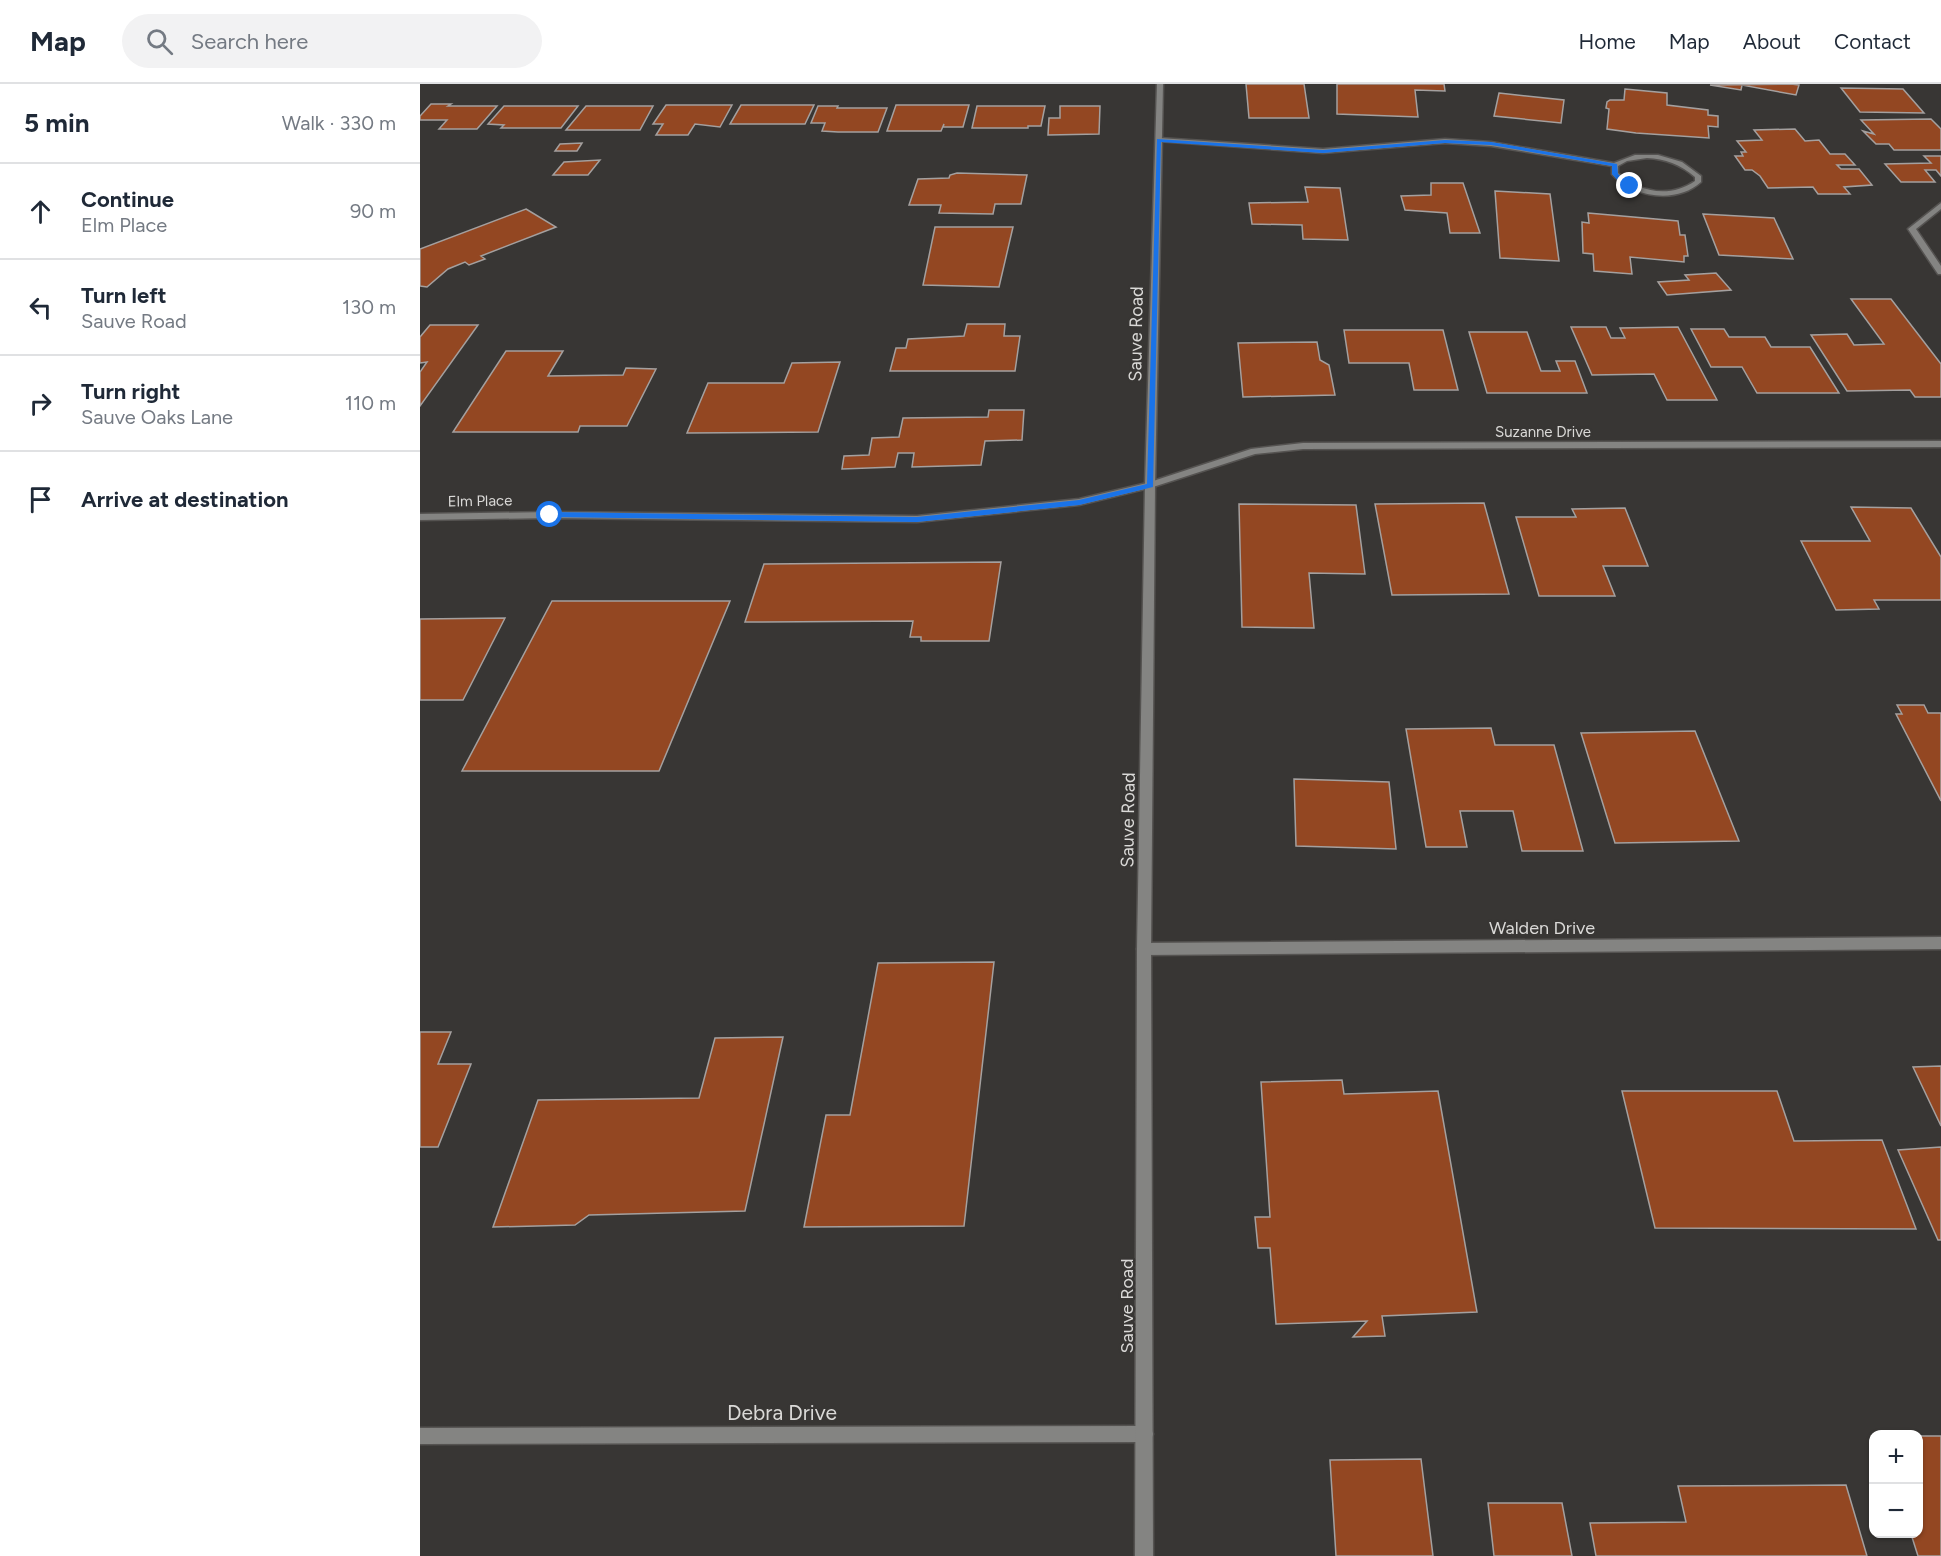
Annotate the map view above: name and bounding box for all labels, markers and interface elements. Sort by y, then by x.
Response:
search box [122,14,542,68]
text: Map [30,24,86,58]
icon: search [143,25,176,58]
text: Search here [191,28,308,55]
text: Home [1579,29,1636,54]
text: Map [1669,29,1710,54]
text: About [1743,29,1801,54]
text: Contact [1834,29,1911,54]
text: 5 min [24,107,90,139]
text: Walk · 330 m [282,111,396,135]
route end [1616,172,1642,198]
text: Continue [81,186,174,213]
icon: ahead [24,195,57,228]
text: 90 m [350,199,396,223]
text: Elm Place [81,213,167,237]
text: Turn left [81,282,167,309]
street label: Sauve Road [1124,286,1148,382]
icon: left [24,291,57,324]
text: 130 m [342,295,396,319]
text: Sauve Road [81,309,187,333]
text: Turn right [81,378,180,405]
icon: right [24,387,57,420]
text: 110 m [345,391,396,415]
text: Sauve Oaks Lane [81,405,233,429]
street label: Suzanne Drive [1495,423,1591,441]
icon: arrive [24,483,57,516]
text: Arrive at destination [81,486,289,513]
street label: Elm Place [448,491,512,511]
route start [536,501,562,527]
street label: Sauve Road [1116,772,1140,868]
street label: Walden Drive [1489,917,1595,939]
street label: Sauve Road [1116,1258,1138,1354]
street label: Debra Drive [727,1400,837,1425]
map controls [1869,1430,1923,1538]
button: + [1869,1430,1923,1484]
button: − [1869,1484,1923,1538]

